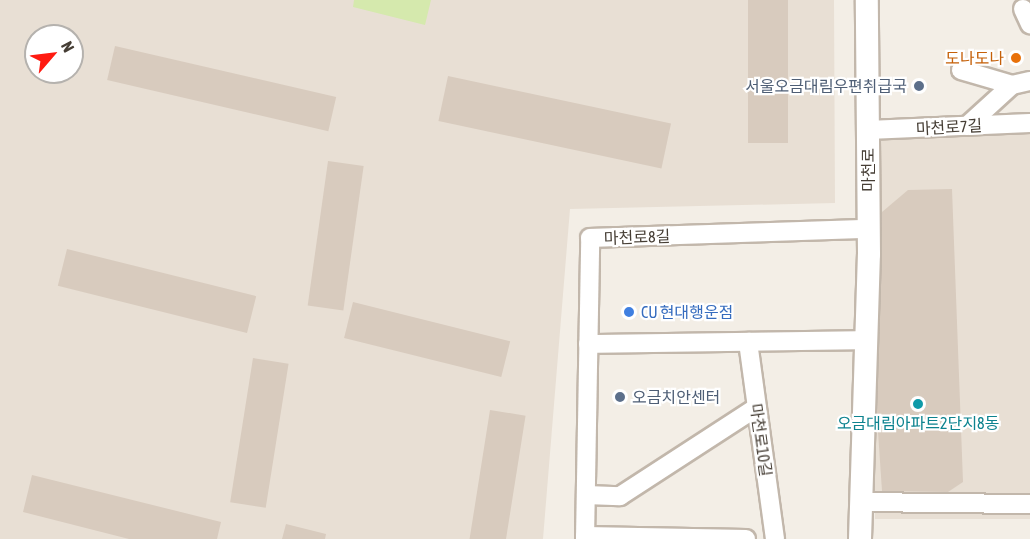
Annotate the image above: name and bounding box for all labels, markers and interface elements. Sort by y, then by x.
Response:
north arrow [24,24,84,84]
text: N [58,38,78,55]
place label: 도나도나 [945,48,1004,68]
marker: 도나도나 [1009,51,1023,65]
place label: 서울오금대림우편취급국 [745,76,907,96]
marker: 서울오금대림우편취급국 [912,79,926,93]
street label: 마천로7길 [915,116,983,138]
street label: 마천로 [858,148,878,192]
street label: 마천로8길 [603,226,671,248]
place label: CU 현대행운점 [641,302,733,322]
marker: CU 현대행운점 [622,305,636,319]
place label: 오금치안센터 [632,387,720,407]
marker: 오금치안센터 [613,390,627,404]
marker: 오금대림아파트2단지8동 [911,397,925,411]
street label: 마천로10길 [746,402,776,478]
place label: 오금대림아파트2단지8동 [837,413,999,433]

